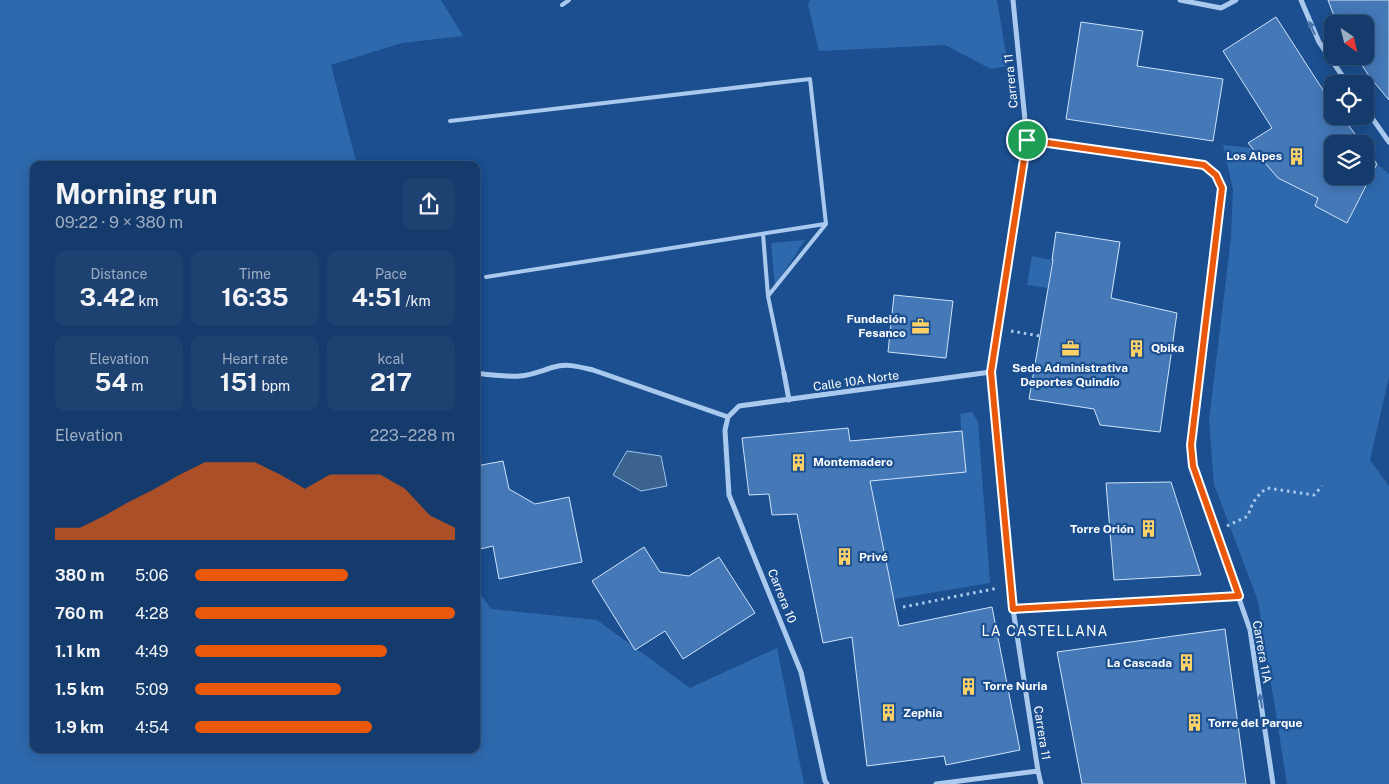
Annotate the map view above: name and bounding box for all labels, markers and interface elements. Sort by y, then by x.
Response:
north arrow [1324,15,1374,65]
map controls [1324,15,1374,185]
one-way arrow [1308,21,1316,35]
street label: Carrera 11 [1001,53,1021,109]
button: locate [1324,75,1374,125]
pin [1006,119,1048,161]
icon: arrive [1013,126,1041,154]
button: layers [1324,135,1374,185]
building icon: Los Alpes [1286,146,1306,166]
place label: Los Alpes [1226,149,1282,163]
text: Morning run [55,177,218,210]
button: share [403,178,455,230]
text: 09:22 · 9 × 380 m [55,213,183,232]
text: Distance [91,266,147,282]
text: Time [239,266,271,282]
text: Pace [375,266,407,282]
text: 3.42 [80,282,135,312]
text: 16:35 [221,282,289,312]
text: 4:51 [352,282,402,312]
text: km [135,293,158,309]
text: /km [402,293,431,309]
place label: Fundación Fesanco [847,312,906,340]
office icon: Fundación Fesanco [910,316,930,336]
building icon: Qbika [1127,338,1147,358]
office icon: Sede Administrativa Deportes Quindío [1060,339,1080,359]
place label: Qbika [1151,341,1184,355]
text: Elevation [89,351,149,367]
text: Heart rate [222,351,288,367]
text: kcal [377,351,405,367]
place label: Sede Administrativa Deportes Quindío [1012,361,1128,389]
text: 54 [95,367,128,397]
text: 151 [220,367,258,397]
text: 217 [370,367,412,397]
street label: Calle 10A Norte [812,368,900,394]
text: m [128,378,143,394]
text: bpm [258,378,290,394]
text: Elevation [55,426,123,445]
text: 223–228 m [370,426,455,445]
building icon: Montemadero [789,452,809,472]
place label: Montemadero [813,455,893,469]
building icon: Torre Orión [1138,519,1158,539]
place label: Torre Orión [1070,522,1134,536]
building icon: Privé [835,547,855,567]
place label: Privé [859,550,888,564]
text: 380 m [55,566,105,585]
text: 5:06 [135,566,169,585]
street label: Carrera 10 [765,567,799,625]
text: 760 m [55,604,104,623]
text: 4:28 [135,604,169,623]
street label: Carrera 11A [1250,620,1274,685]
district label: LA CASTELLANA [982,623,1108,639]
text: 1.1 km [55,642,100,661]
text: 4:49 [135,642,169,661]
building icon: La Cascada [1176,653,1196,673]
place label: La Cascada [1107,656,1172,670]
building icon: Torre Nuria [959,676,979,696]
place label: Torre Nuria [983,679,1048,693]
text: 1.5 km [55,680,104,699]
text: 5:09 [135,680,169,699]
one-way arrow [1256,693,1264,709]
building icon: Zephia [879,703,899,723]
street label: Carrera 11 [1031,705,1053,761]
place label: Zephia [903,706,942,720]
building icon: Torre del Parque [1184,713,1204,733]
place label: Torre del Parque [1208,716,1302,730]
text: 1.9 km [55,718,104,737]
text: 4:54 [135,718,169,737]

